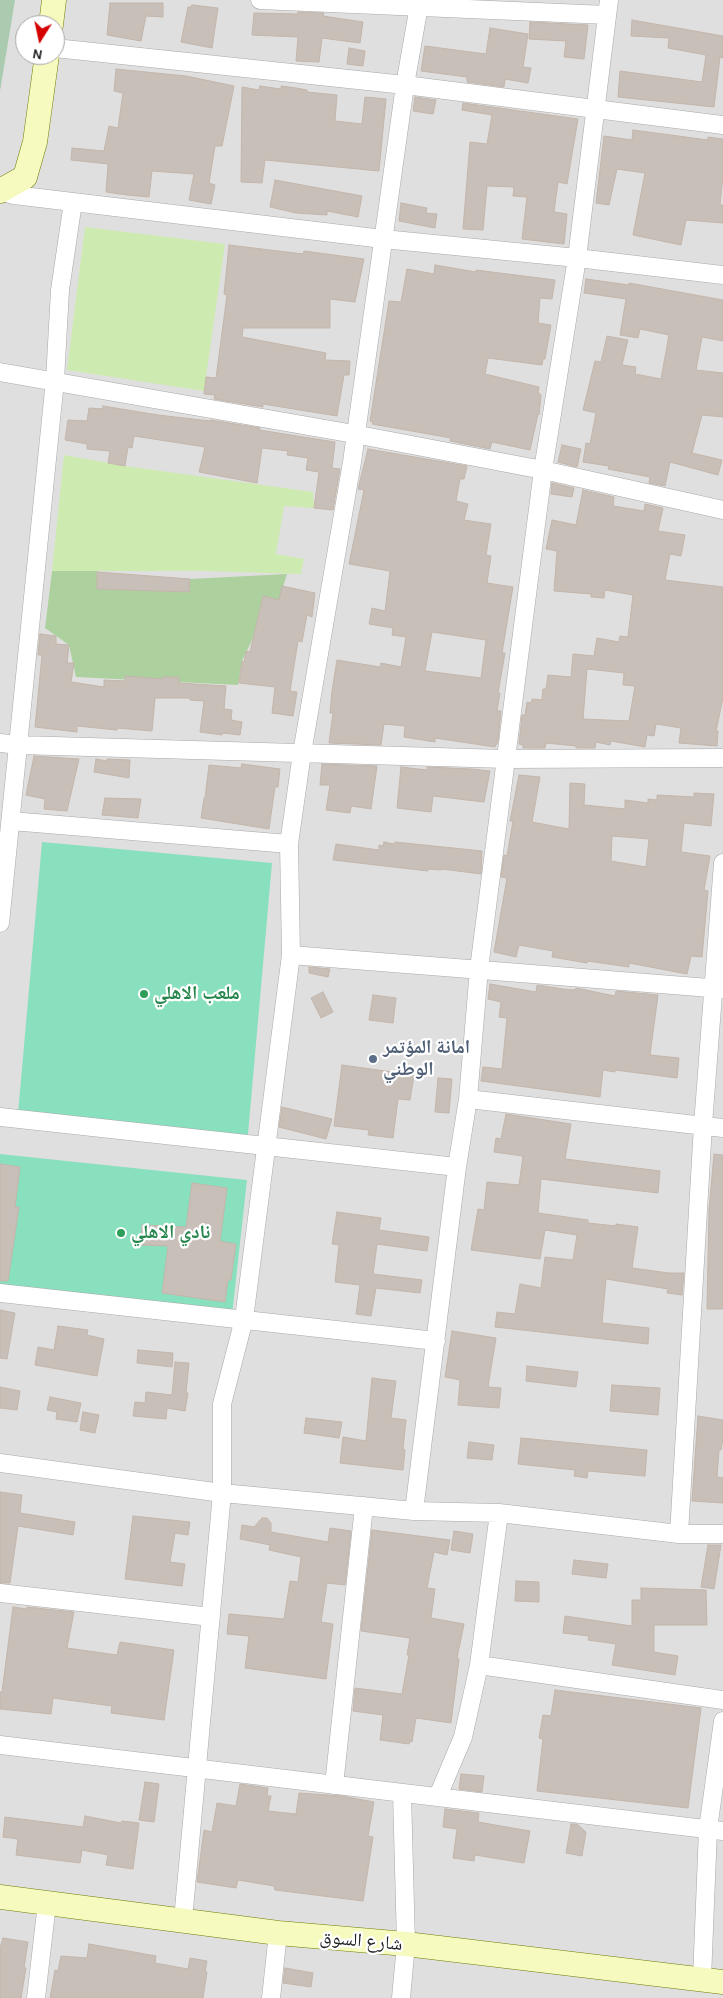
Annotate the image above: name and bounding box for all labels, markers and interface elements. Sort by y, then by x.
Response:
north arrow [15,15,65,65]
text: N [31,45,44,64]
place label: ملعب الاهلي [154,983,240,1005]
marker: ملعب الاهلي [138,988,150,1000]
place label: امانة المؤتمر الوطني [383,1037,470,1081]
marker: امانة المؤتمر الوطني [367,1053,379,1065]
place label: نادي الاهلي [131,1222,210,1244]
marker: نادي الاهلي [115,1227,127,1239]
street label: شارع السوق [319,1926,403,1956]

